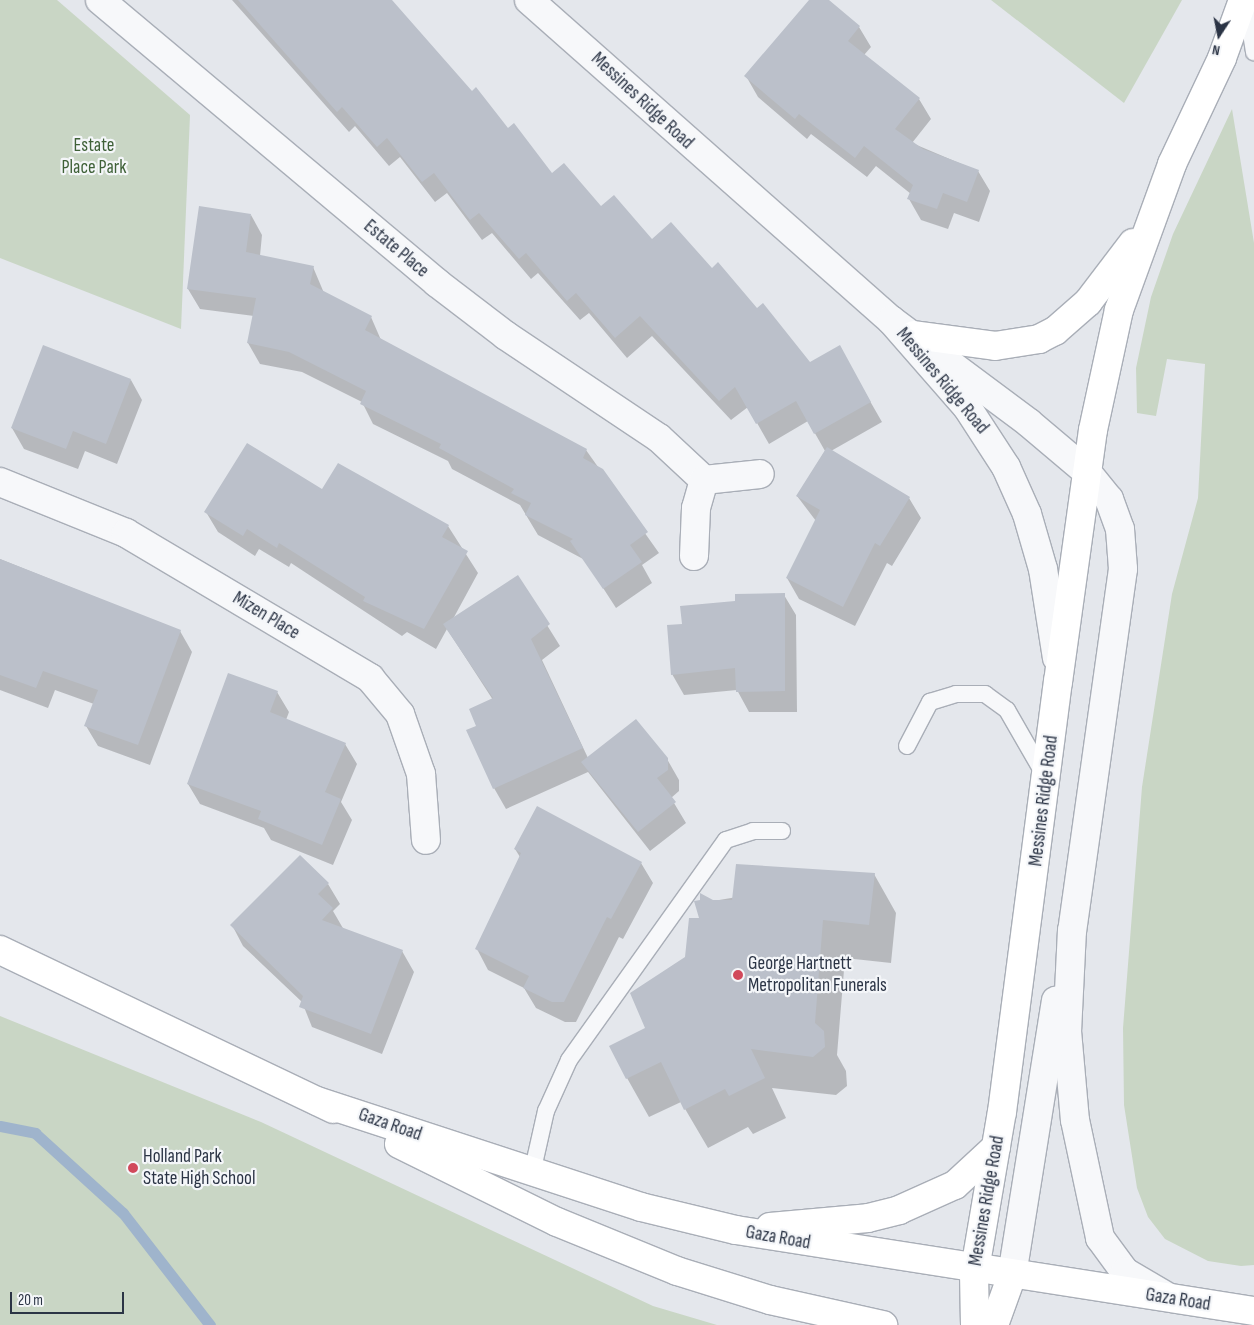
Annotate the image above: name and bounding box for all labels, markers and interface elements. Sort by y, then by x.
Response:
north arrow [1194,10,1244,60]
text: N [1211,41,1221,59]
street label: Messines Ridge Road [586,48,698,154]
park label: Estate Place Park [62,135,126,179]
street label: Estate Place [359,215,433,283]
street label: Messines Ridge Road [891,323,993,439]
street label: Mizen Place [228,587,304,645]
street label: Messines Ridge Road [1025,734,1063,868]
place label: George Hartnett Metropolitan Funerals [748,953,887,997]
marker: George Hartnett Metropolitan Funerals [732,969,744,981]
street label: Gaza Road [355,1104,425,1146]
street label: Messines Ridge Road [964,1134,1010,1268]
place label: Holland Park State High School [143,1146,256,1190]
marker: Holland Park State High School [127,1162,139,1174]
street label: Gaza Road [744,1221,812,1255]
scale bar [12,1282,126,1314]
street label: Gaza Road [1144,1284,1212,1316]
text: 20 m [18,1291,43,1310]

